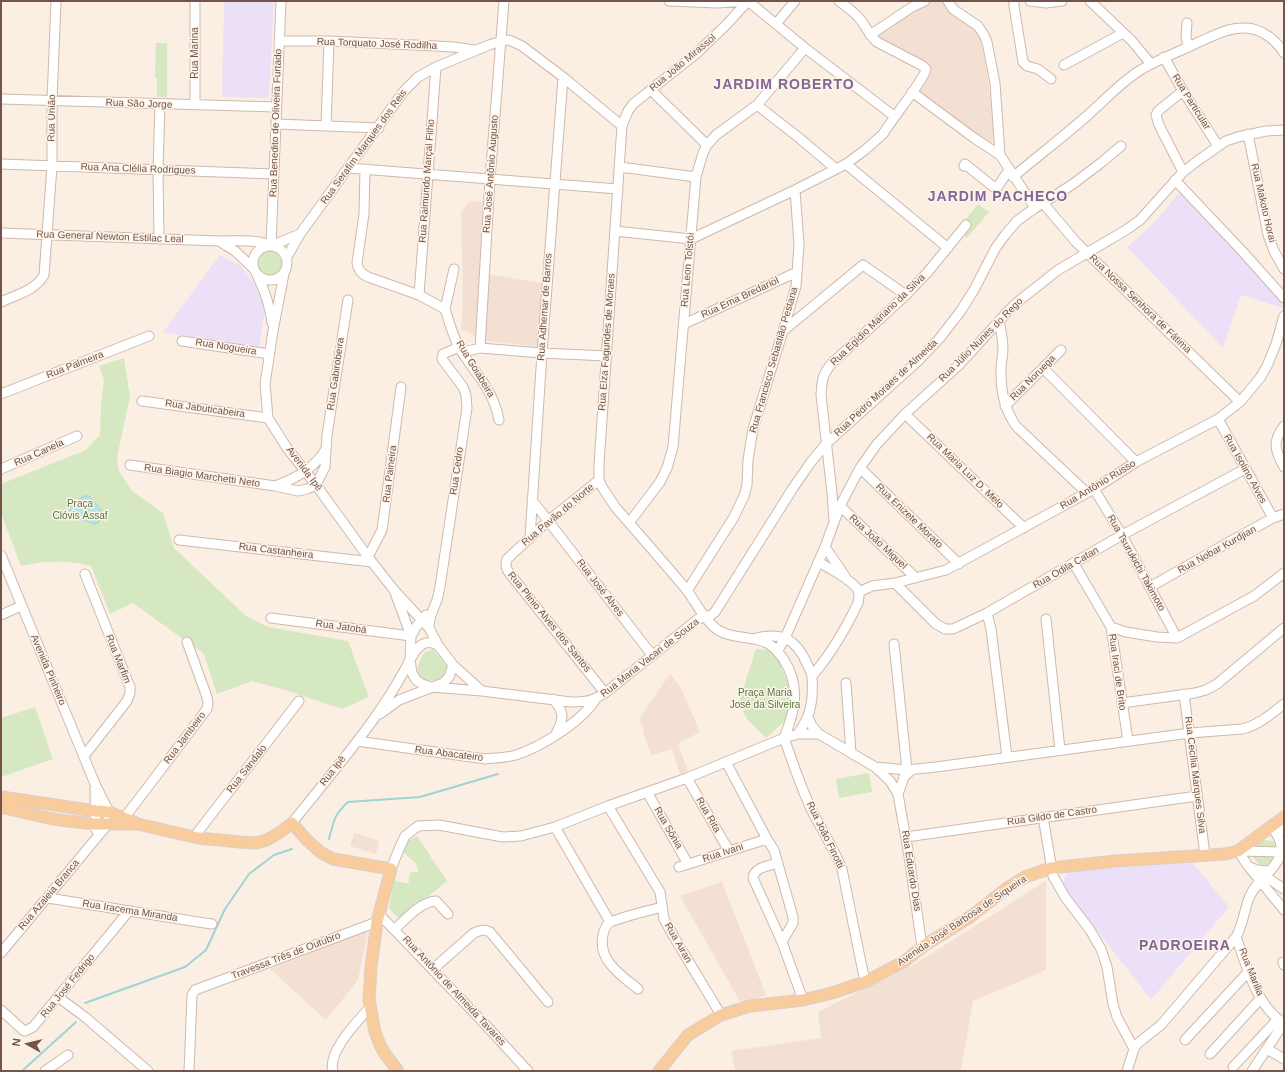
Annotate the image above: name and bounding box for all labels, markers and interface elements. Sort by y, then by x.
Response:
street label: Rua Marina [189,27,201,79]
street label: Rua João Mirassol [647,32,719,94]
street label: Rua Torquato José Rodilha [317,36,437,52]
street label: Rua Benedito de Oliveira Furtado [267,49,285,197]
street label: Rua Particular [1169,72,1213,132]
district label: JARDIM ROBERTO [713,77,855,93]
street label: Rua Serafim Marques dos Reis [318,87,410,207]
street label: Rua União [46,94,58,142]
street label: Rua São Jorge [105,97,173,111]
street label: Rua José Antônio Augusto [481,115,501,233]
street label: Rua Raimundo Marçal Filho [417,119,437,243]
street label: Rua Ana Clélia Rodrigues [80,161,196,177]
street label: Rua Makoto Horai [1248,162,1278,244]
district label: JARDIM PACHECO [928,189,1068,205]
street label: Rua General Newton Estilac Leal [36,228,184,246]
street label: Rua Leon Tolstói [679,232,697,308]
street label: Rua Nossa Senhora de Fátima [1086,252,1194,356]
street label: Rua Adhemar de Barros [535,253,555,361]
street label: Rua Egídio Mariano da Silva [828,272,928,368]
street label: Rua Elza Fagundes de Moraes [596,273,618,411]
street label: Rua Ema Bredariol [699,275,781,321]
street label: Rua Francisco Sebastião Pestana [747,286,801,434]
street label: Rua Júlio Nunes do Rego [936,295,1026,385]
street label: Rua Nogueira [195,336,257,358]
street label: Rua Gabirobeira [325,337,347,411]
street label: Rua Pedro Moraes de Almeida [832,337,940,439]
street label: Rua Goiabeira [453,338,497,400]
street label: Rua Palmeira [45,349,105,381]
street label: Rua Noruega [1008,353,1058,403]
street label: Rua Jabuticabeira [164,397,246,421]
street label: Rua Maria Luz D. Melo [924,431,1006,511]
street label: Rua Isolino Alves [1221,432,1269,506]
street label: Rua Canela [12,437,66,469]
street label: Avenida Ipê [283,444,325,494]
street label: Rua Paineira [381,445,399,503]
street label: Rua Cedro [448,446,466,496]
street label: Rua Antônio Russo [1058,458,1138,512]
street label: Rua Biagio Marchetti Neto [143,462,261,490]
street label: Rua Pavão do Norte [519,481,597,549]
street label: Rua Enizete Morato [873,481,945,551]
park label: Praça Clóvis Assaf [52,498,108,522]
street label: Rua João Miguel [846,512,910,572]
street label: Rua Tsurukichi Takimoto [1104,513,1168,613]
street label: Rua Nobar Kurdjian [1176,523,1258,577]
street label: Rua Castanheira [238,540,314,562]
street label: Rua Odila Catan [1031,544,1101,592]
street label: Rua José Alves [574,557,626,619]
street label: Rua Plinio Alves dos Santos [505,569,593,675]
street label: Rua Maria Vacari de Souza [598,616,702,700]
street label: Rua Jatobá [315,617,367,637]
street label: Avenida Pinheiro [28,633,68,707]
street label: Rua Marfim [103,633,133,685]
street label: Rua Iraci de Brito [1106,633,1128,711]
park label: Praça Maria José da Silveira [730,687,800,710]
street label: Rua Jambeiro [161,710,209,766]
street label: Rua Cecília Marques Silva [1182,716,1208,834]
street label: Rua Sandalo [224,743,270,795]
street label: Rua Abacateiro [414,744,484,764]
street label: Rua Ipê [317,754,349,788]
street label: Rua Rita [693,795,723,835]
street label: Rua João Finotti [804,800,846,870]
street label: Rua Gildo de Castro [1006,804,1098,828]
street label: Rua Sônia [651,805,685,851]
street label: Rua Eduardo Dias [899,830,923,912]
street label: Rua Ivani [701,841,745,865]
street label: Rua Azaleia Branca [16,857,82,933]
street label: Avenida José Barbosa de Siqueira [895,873,1029,969]
street label: Rua Iracema Miranda [82,898,178,924]
street label: Rua Airan [662,921,694,965]
street label: Travessa Três de Outubro [230,930,342,982]
street label: Rua Antônio de Almeida Tavares [400,934,508,1048]
district label: PADROEIRA [1139,938,1231,954]
street label: Rua Marilia [1236,946,1266,998]
street label: Rua José Fedrigo [39,952,97,1020]
north arrow [8,1024,48,1064]
text: N [10,1038,23,1047]

